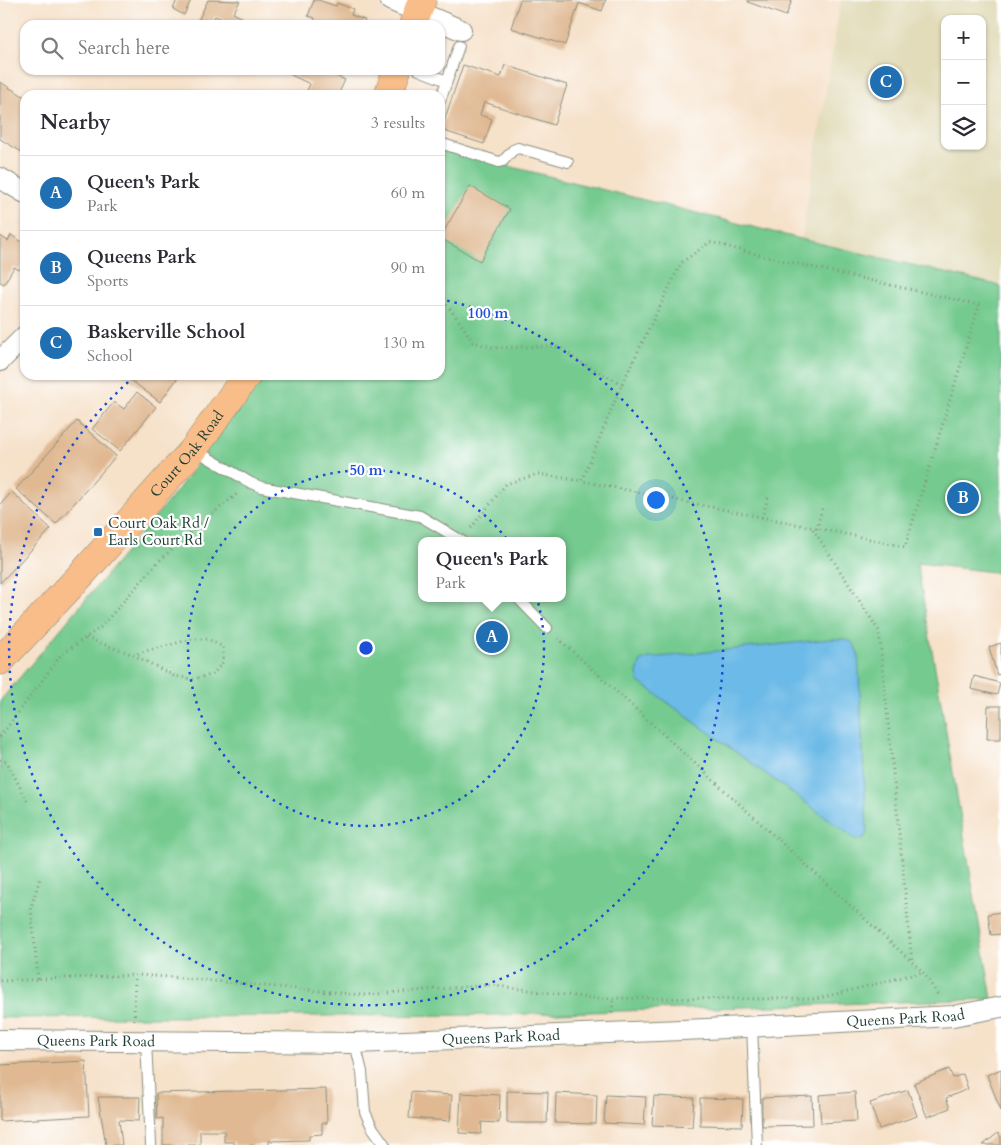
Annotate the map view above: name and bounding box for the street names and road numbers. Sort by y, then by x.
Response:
street label: Court Oak Road [145,407,228,502]
street label: Queens Park Road [846,1004,966,1032]
street label: Queens Park Road [441,1025,560,1050]
street label: Queens Park Road [37,1030,155,1051]

